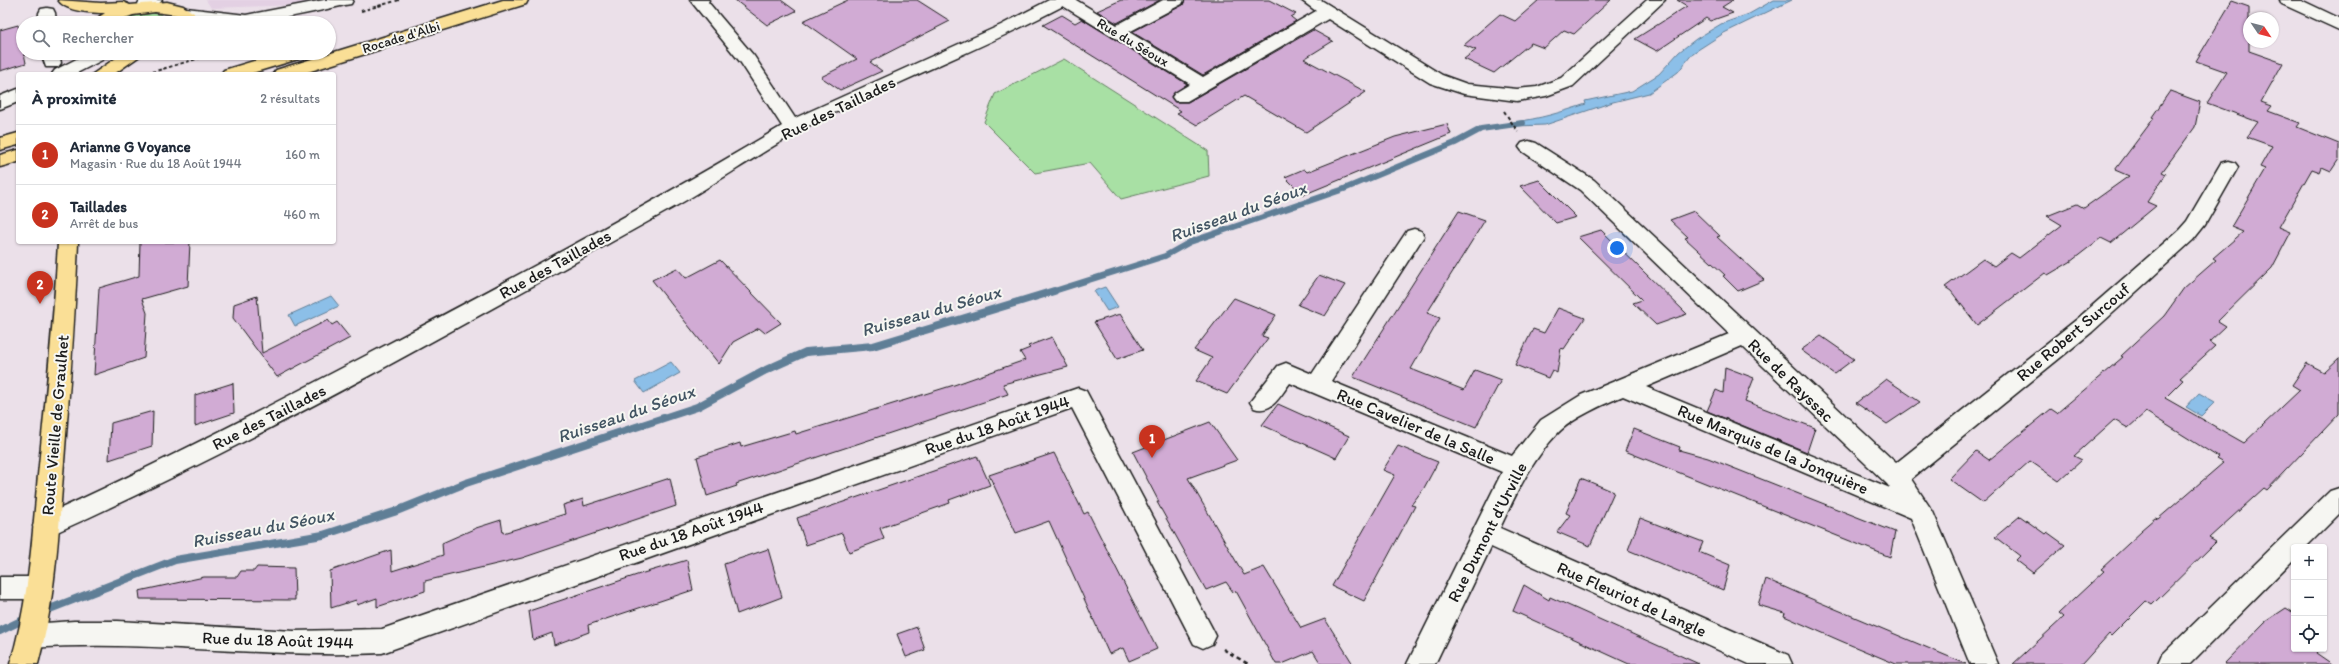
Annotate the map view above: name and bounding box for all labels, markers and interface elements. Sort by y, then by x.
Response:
north arrow [2243,12,2279,48]
street label: Rue du Séoux [1094,14,1172,71]
search box [16,16,336,60]
street label: Rocade d'Albi [360,18,442,57]
icon: search [30,27,52,49]
text: Rechercher [62,29,134,47]
street label: Rue des Taillades [777,72,899,144]
text: À proximité [32,88,117,108]
text: 2 résultats [260,91,320,106]
text: Arianne G Voyance [70,138,191,156]
text: 1 [42,147,48,162]
text: 160 m [285,147,320,162]
text: Magasin · Rue du 18 Août 1944 [70,156,241,171]
water label: Ruisseau du Séoux [1167,177,1310,247]
text: Taillades [70,198,127,216]
text: 2 [42,207,48,222]
text: 460 m [283,207,320,222]
text: Arrêt de bus [70,216,138,231]
street label: Rue des Taillades [496,225,614,303]
your location [1607,238,1627,258]
pin: 2 [27,271,53,304]
street label: Rue Robert Surcouf [2012,278,2134,385]
water label: Ruisseau du Séoux [859,280,1004,341]
street label: Route Vieille de Graulhet [37,334,73,516]
street label: Rue de Rayssac [1744,334,1838,426]
street label: Rue des Taillades [209,380,329,454]
water label: Ruisseau du Séoux [554,380,699,448]
street label: Rue Cavelier de la Salle [1334,384,1498,468]
street label: Rue du 18 Août 1944 [922,391,1072,459]
street label: Rue Marquis de la Jonquière [1675,400,1871,498]
pin: 1 [1139,425,1165,458]
street label: Rue Dumont d'Urville [1443,459,1531,605]
street label: Rue du 18 Août 1944 [616,497,766,565]
water label: Ruisseau du Séoux [190,503,337,553]
map controls [2291,544,2327,652]
button: + [2291,544,2327,580]
street label: Rue Fleuriot de Langle [1554,557,1710,641]
button: − [2291,580,2327,616]
button: locate [2291,616,2327,652]
street label: Rue du 18 Août 1944 [202,627,354,653]

